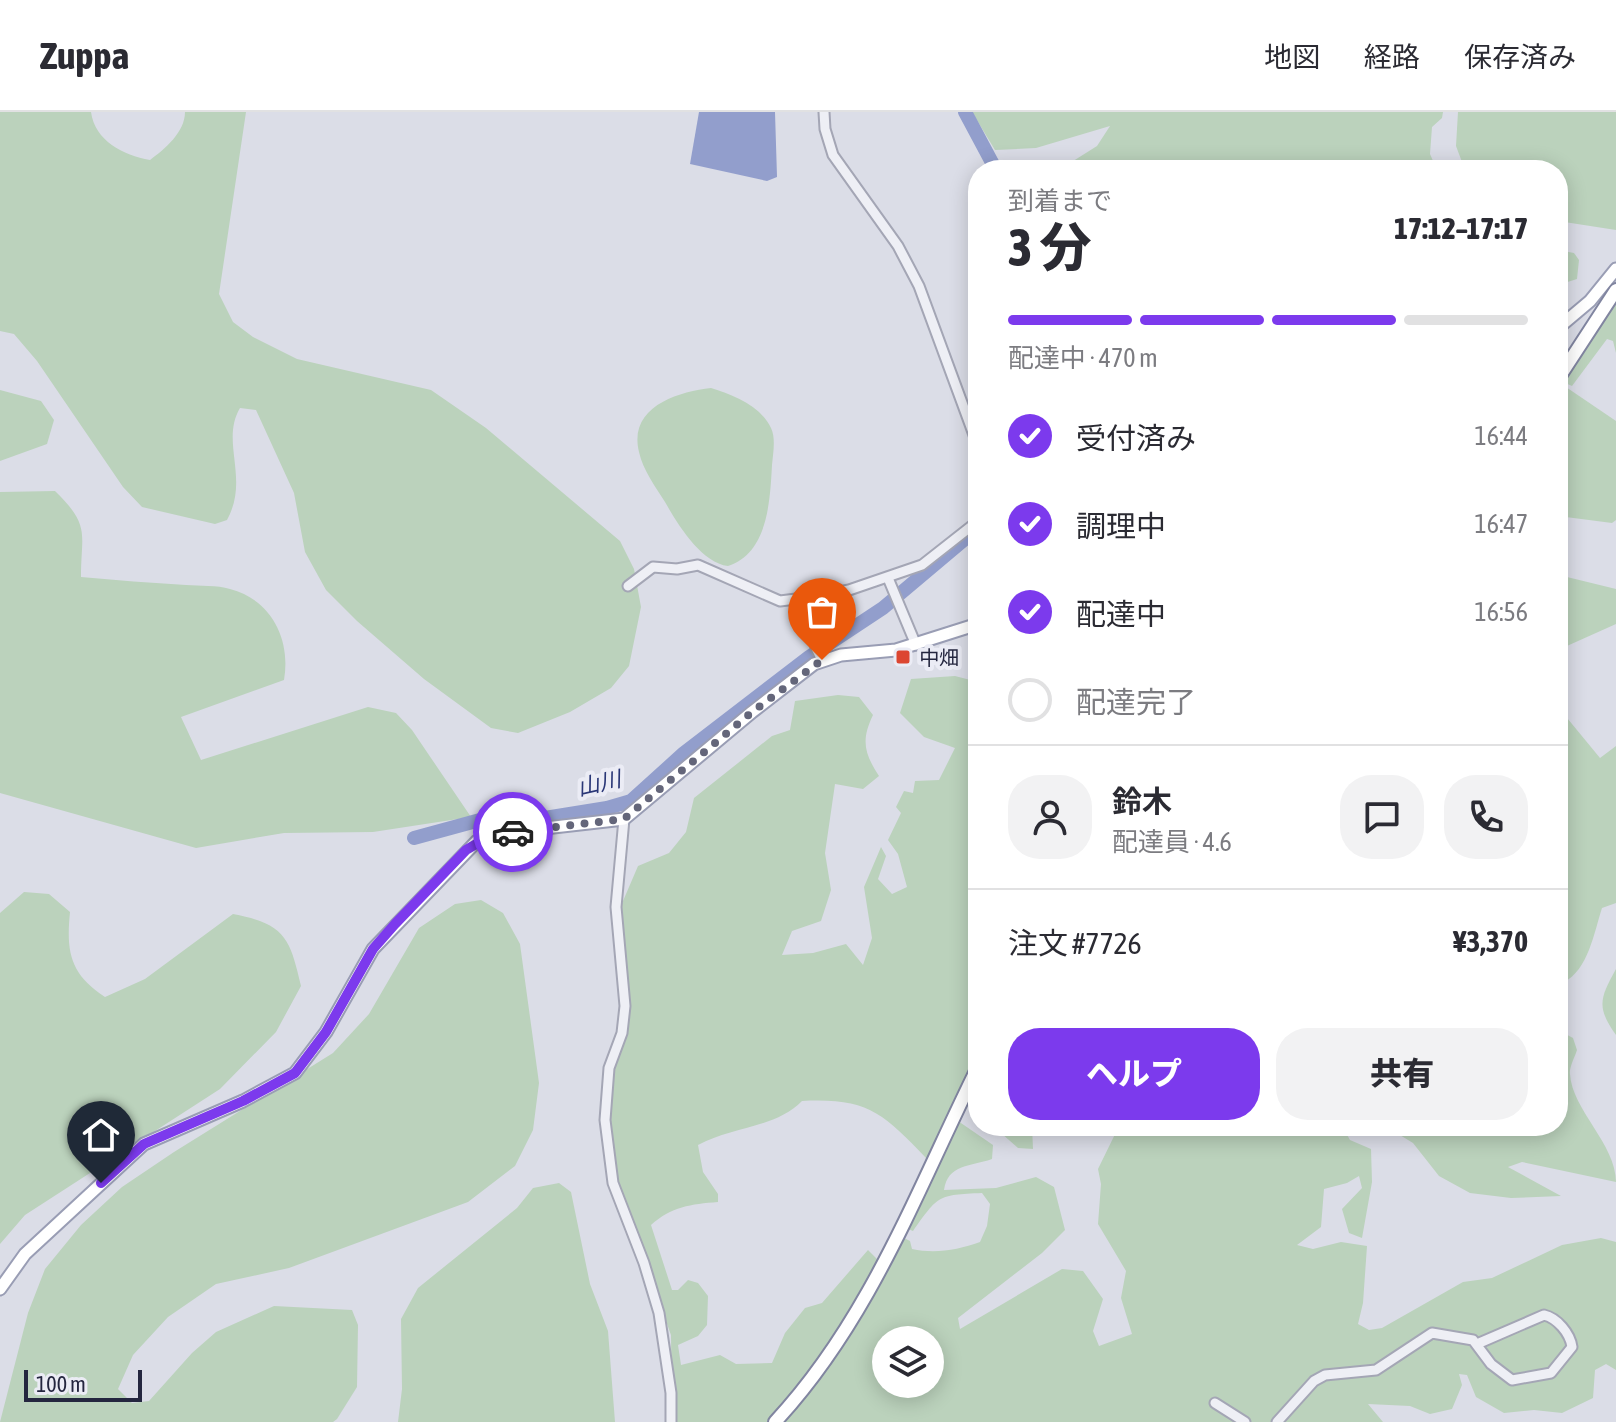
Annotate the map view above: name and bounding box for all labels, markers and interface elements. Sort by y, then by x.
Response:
text: Zuppa [40,34,129,77]
text: 地図 [1264,41,1320,73]
text: 経路 [1364,41,1420,73]
text: 保存済み [1464,41,1576,73]
text: 到着まで [1008,186,1112,216]
text: 17:12–17:17 [1394,211,1528,245]
text: 3 分 [1008,217,1092,277]
text: 配達中 · 470 m [1008,343,1158,373]
icon: check [1008,414,1052,458]
text: 受付済み [1076,421,1196,455]
text: 16:44 [1474,421,1528,451]
icon: check [1008,502,1052,546]
text: 調理中 [1076,509,1166,543]
text: 16:47 [1474,509,1528,539]
pin [788,578,856,660]
icon: bag [800,590,844,634]
icon: check [1008,590,1052,634]
text: 配達中 [1076,597,1166,631]
text: 16:56 [1474,597,1528,627]
place label: 中畑 [919,646,959,669]
marker: 中畑 [894,648,912,666]
text: 配達完了 [1076,685,1196,719]
water label: 山川 [575,765,625,801]
button: person [1008,775,1092,859]
button: chat [1340,775,1424,859]
button: phone [1444,775,1528,859]
text: 鈴木 [1112,784,1172,818]
courier [473,792,553,872]
icon: car [491,810,535,854]
text: 配達員 · 4.6 [1112,827,1232,857]
text: ¥3,370 [1453,924,1528,958]
text: 注文 #7726 [1008,926,1142,960]
button: ヘルプ [1008,1028,1260,1120]
button: 共有 [1276,1028,1528,1120]
pin [67,1101,135,1183]
icon: home [79,1113,123,1157]
map controls [872,1326,944,1398]
button: layers [872,1326,944,1398]
scale bar [24,1366,142,1402]
text: 100 m [36,1371,86,1397]

